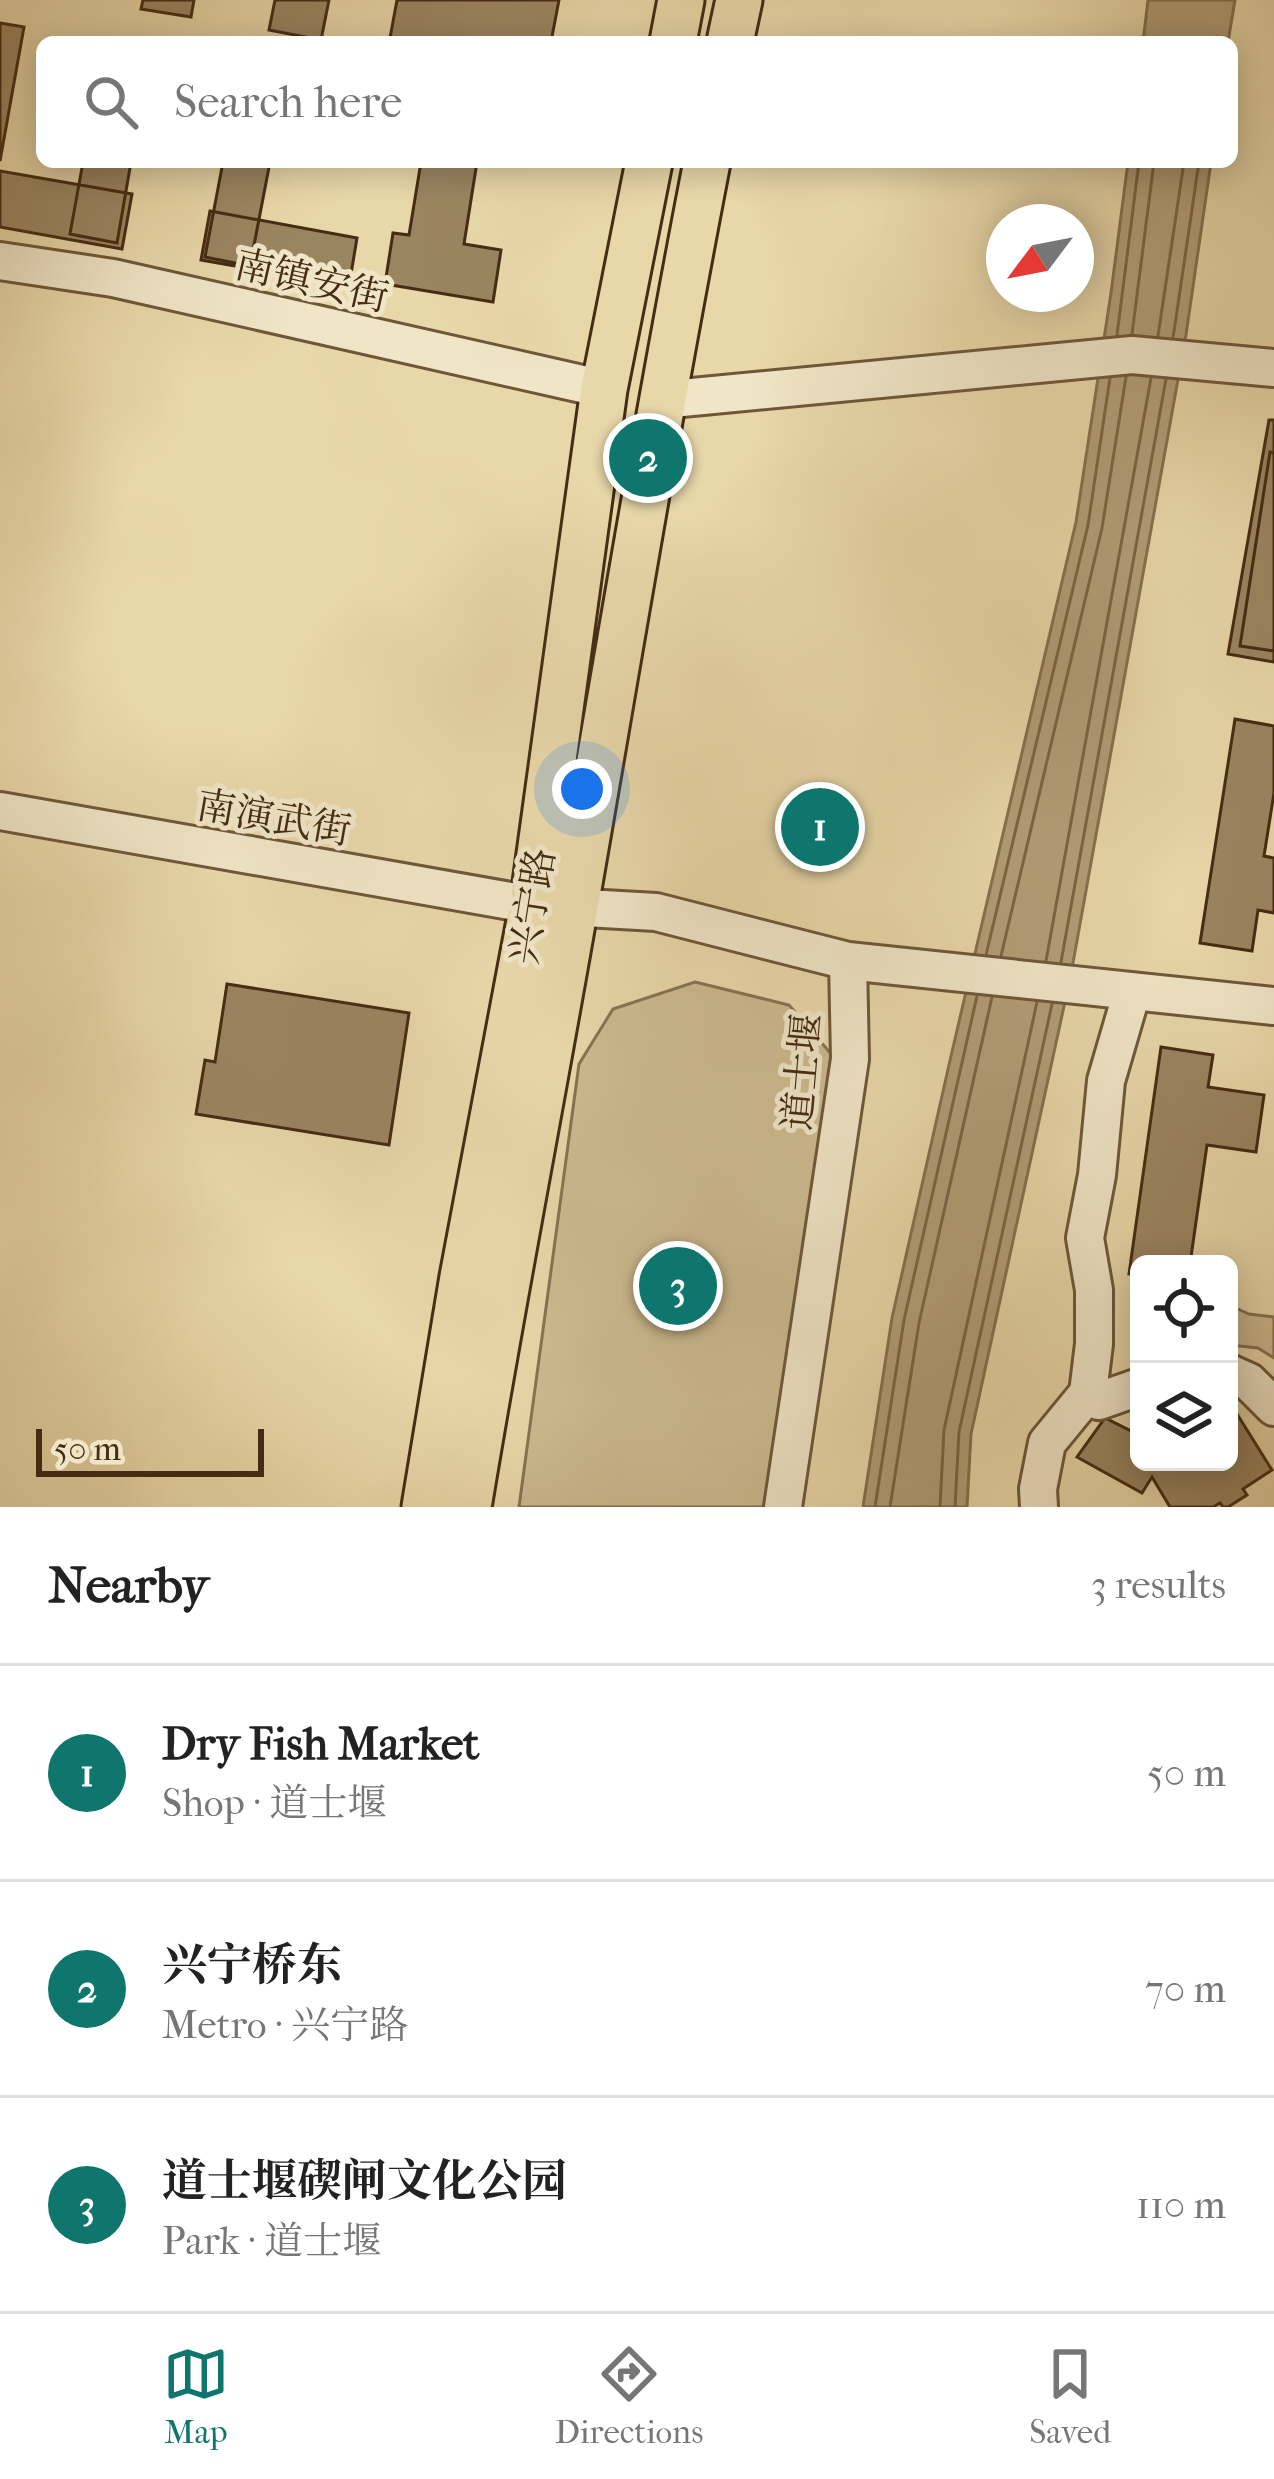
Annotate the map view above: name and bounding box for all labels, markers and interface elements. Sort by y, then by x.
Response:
search box [36,36,1238,168]
icon: search [78,69,144,135]
text: Search here [174,76,402,129]
north arrow [986,204,1094,312]
street label: 南镇安街 [231,241,393,321]
pin: 2 [609,413,687,503]
your location [552,759,612,819]
street label: 南演武街 [193,782,355,854]
pin: 1 [781,782,859,872]
street label: 兴宁路 [500,845,564,968]
street label: 道士堰 [774,1012,830,1132]
pin: 3 [639,1241,717,1331]
map controls [1130,1255,1238,1471]
button: locate [1130,1255,1238,1363]
button: layers [1130,1363,1238,1471]
scale bar [36,1423,264,1476]
text: 50 m [54,1430,121,1469]
text: Nearby [48,1555,209,1615]
text: 3 results [1091,1562,1226,1608]
text: Dry Fish Market [162,1718,479,1771]
text: 1 [80,1750,94,1796]
text: 50 m [1147,1750,1226,1796]
text: Shop · 道士堰 [162,1780,386,1826]
text: 兴宁桥东 [162,1939,342,1992]
text: 2 [77,1966,97,2012]
text: 70 m [1145,1966,1226,2012]
text: Metro · 兴宁路 [162,2002,408,2048]
text: 道士堰碶闸文化公园 [162,2155,567,2208]
text: 3 [79,2182,95,2228]
text: 110 m [1136,2182,1226,2228]
text: Park · 道士堰 [162,2218,381,2264]
tab: Map [163,2341,229,2452]
tab: Directions [555,2341,703,2452]
tab: Saved [1029,2341,1111,2452]

